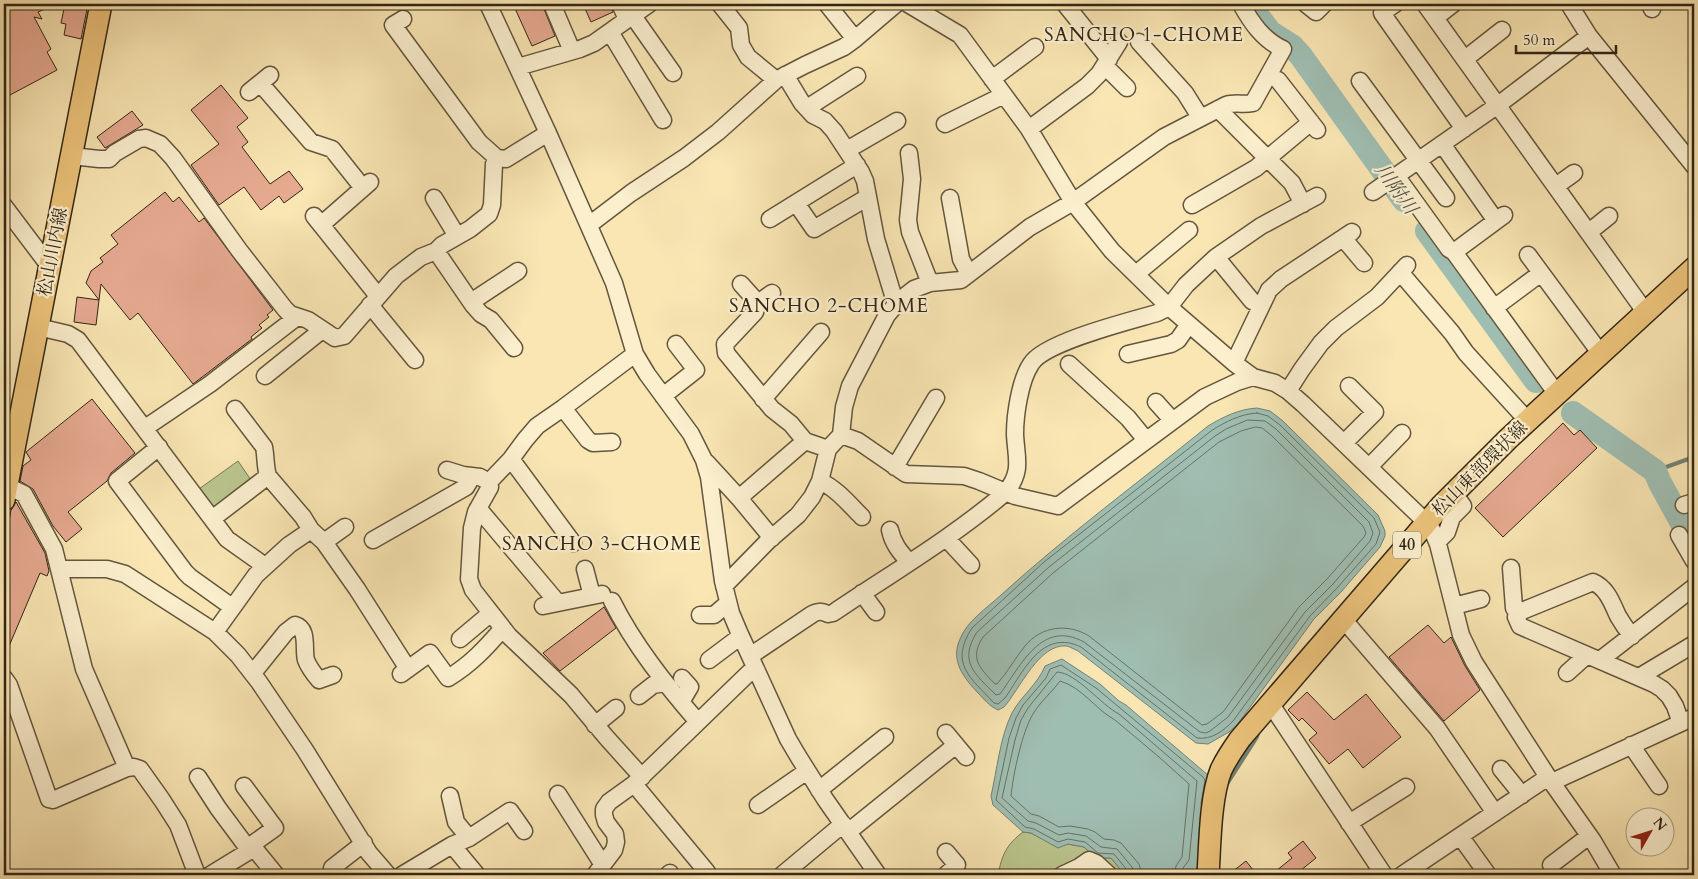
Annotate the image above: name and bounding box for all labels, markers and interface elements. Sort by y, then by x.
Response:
district label: SANCHO 1-CHOME [1044,22,1244,48]
scale bar [1516,22,1616,54]
text: 50 m [1523,30,1555,50]
water label: 川附川 [1369,158,1424,221]
street label: 松山川内線 [32,205,74,299]
district label: SANCHO 2-CHOME [729,293,929,319]
street label: 松山東部環状線 [1427,416,1533,522]
district label: SANCHO 3-CHOME [502,531,702,557]
road number: 40 [1393,532,1421,558]
north arrow [1626,806,1676,856]
text: N [1649,813,1671,835]

